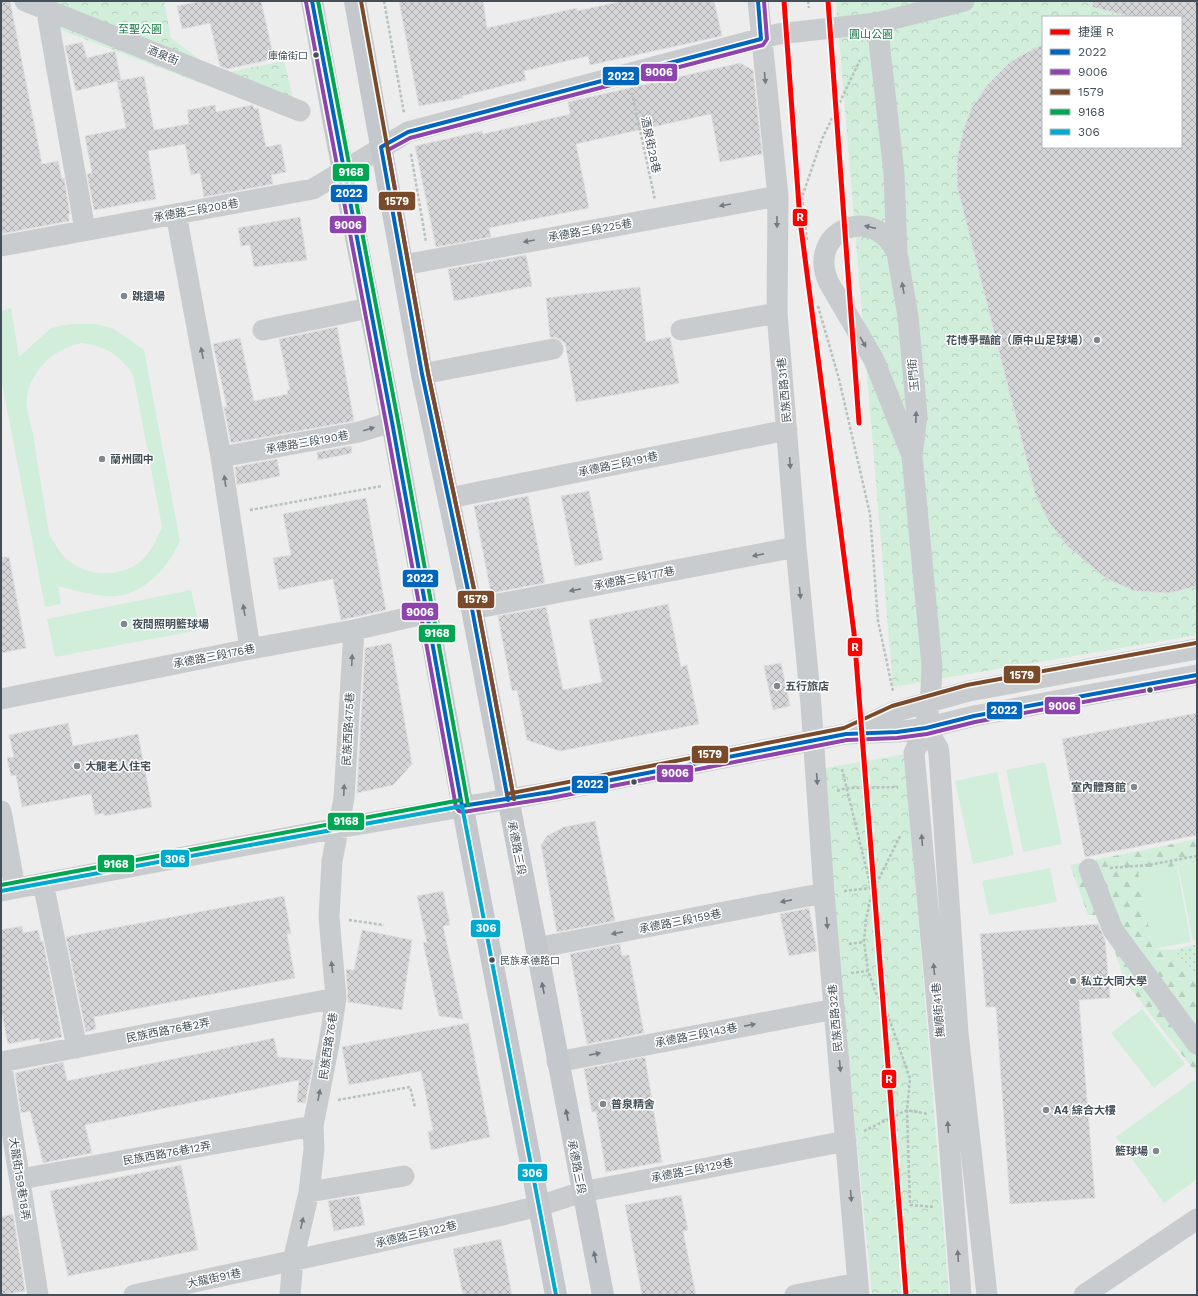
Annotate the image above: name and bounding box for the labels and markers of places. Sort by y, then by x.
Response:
place label: 庫倫街口 [268,50,308,61]
marker: 庫倫街口 [311,50,321,60]
place label: 跳遠場 [132,290,165,303]
marker: 跳遠場 [119,291,129,301]
place label: 花博爭豔館（原中山足球場） [946,334,1089,347]
marker: 花博爭豔館（原中山足球場） [1092,335,1102,345]
place label: 蘭州國中 [110,453,154,466]
marker: 蘭州國中 [97,454,107,464]
place label: 夜間照明籃球場 [132,618,209,631]
marker: 夜間照明籃球場 [119,619,129,629]
place label: 五行旅店 [785,680,829,693]
marker: 五行旅店 [772,681,782,691]
unlabelled marker [1145,685,1155,695]
place label: 大龍老人住宅 [85,760,151,773]
marker: 大龍老人住宅 [72,761,82,771]
unlabelled marker [629,777,639,787]
place label: 室內體育館 [1071,781,1126,794]
marker: 室內體育館 [1129,782,1139,792]
marker: 民族承德路口 [487,955,497,965]
place label: 民族承德路口 [500,955,560,966]
place label: 私立大同大學 [1080,975,1147,988]
marker: 私立大同大學 [1068,976,1078,986]
place label: 普泉精舍 [611,1098,655,1111]
marker: 普泉精舍 [598,1099,608,1109]
place label: A4 綜合大樓 [1054,1104,1116,1117]
marker: A4 綜合大樓 [1041,1105,1051,1115]
place label: 籃球場 [1115,1145,1148,1158]
marker: 籃球場 [1151,1146,1161,1156]

